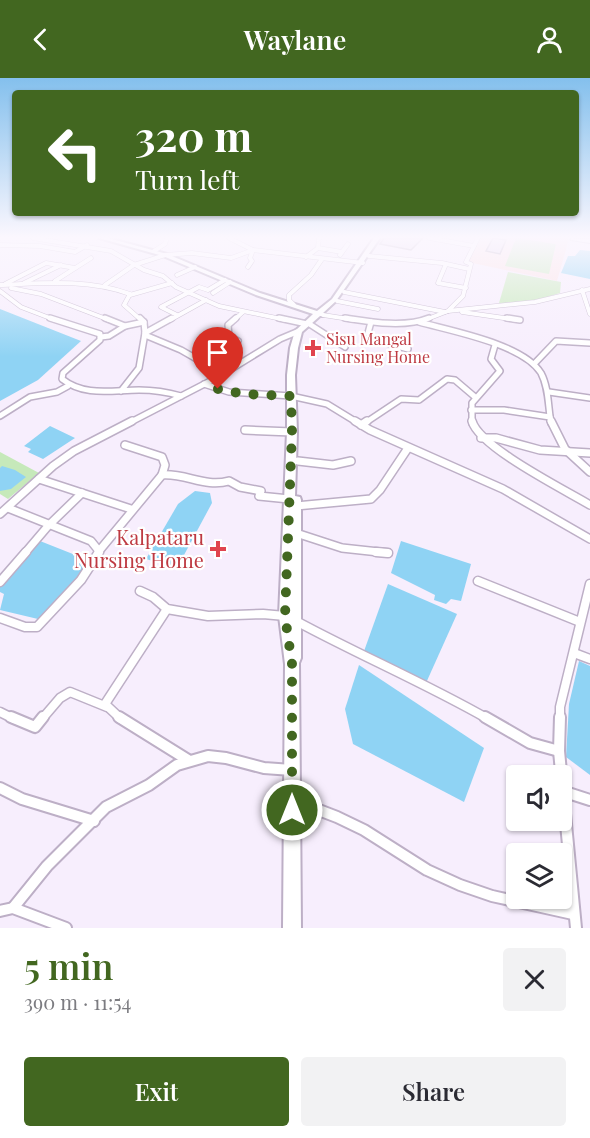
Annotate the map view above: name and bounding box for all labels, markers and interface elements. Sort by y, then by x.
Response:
text: Waylane [244,21,346,57]
icon: back [24,23,57,56]
icon: person [533,23,566,56]
text: 320 m [135,107,252,163]
icon: left [36,114,114,192]
text: Turn left [135,161,239,197]
pin [192,327,243,389]
place label: Sisu Mangal Nursing Home [326,328,430,367]
icon: arrive [201,336,234,369]
marker: Sisu Mangal Nursing Home [304,339,322,357]
place label: Kalpataru Nursing Home [74,523,204,573]
marker: Kalpataru Nursing Home [209,540,227,558]
map controls [506,765,572,909]
button: sound [506,765,572,831]
position arrow [260,778,324,842]
button: layers [506,843,572,909]
text: 5 min [24,941,113,989]
button: close [503,948,566,1011]
text: 390 m · 11:54 [24,988,131,1015]
button: Exit [24,1057,289,1126]
button: Share [301,1057,566,1126]

